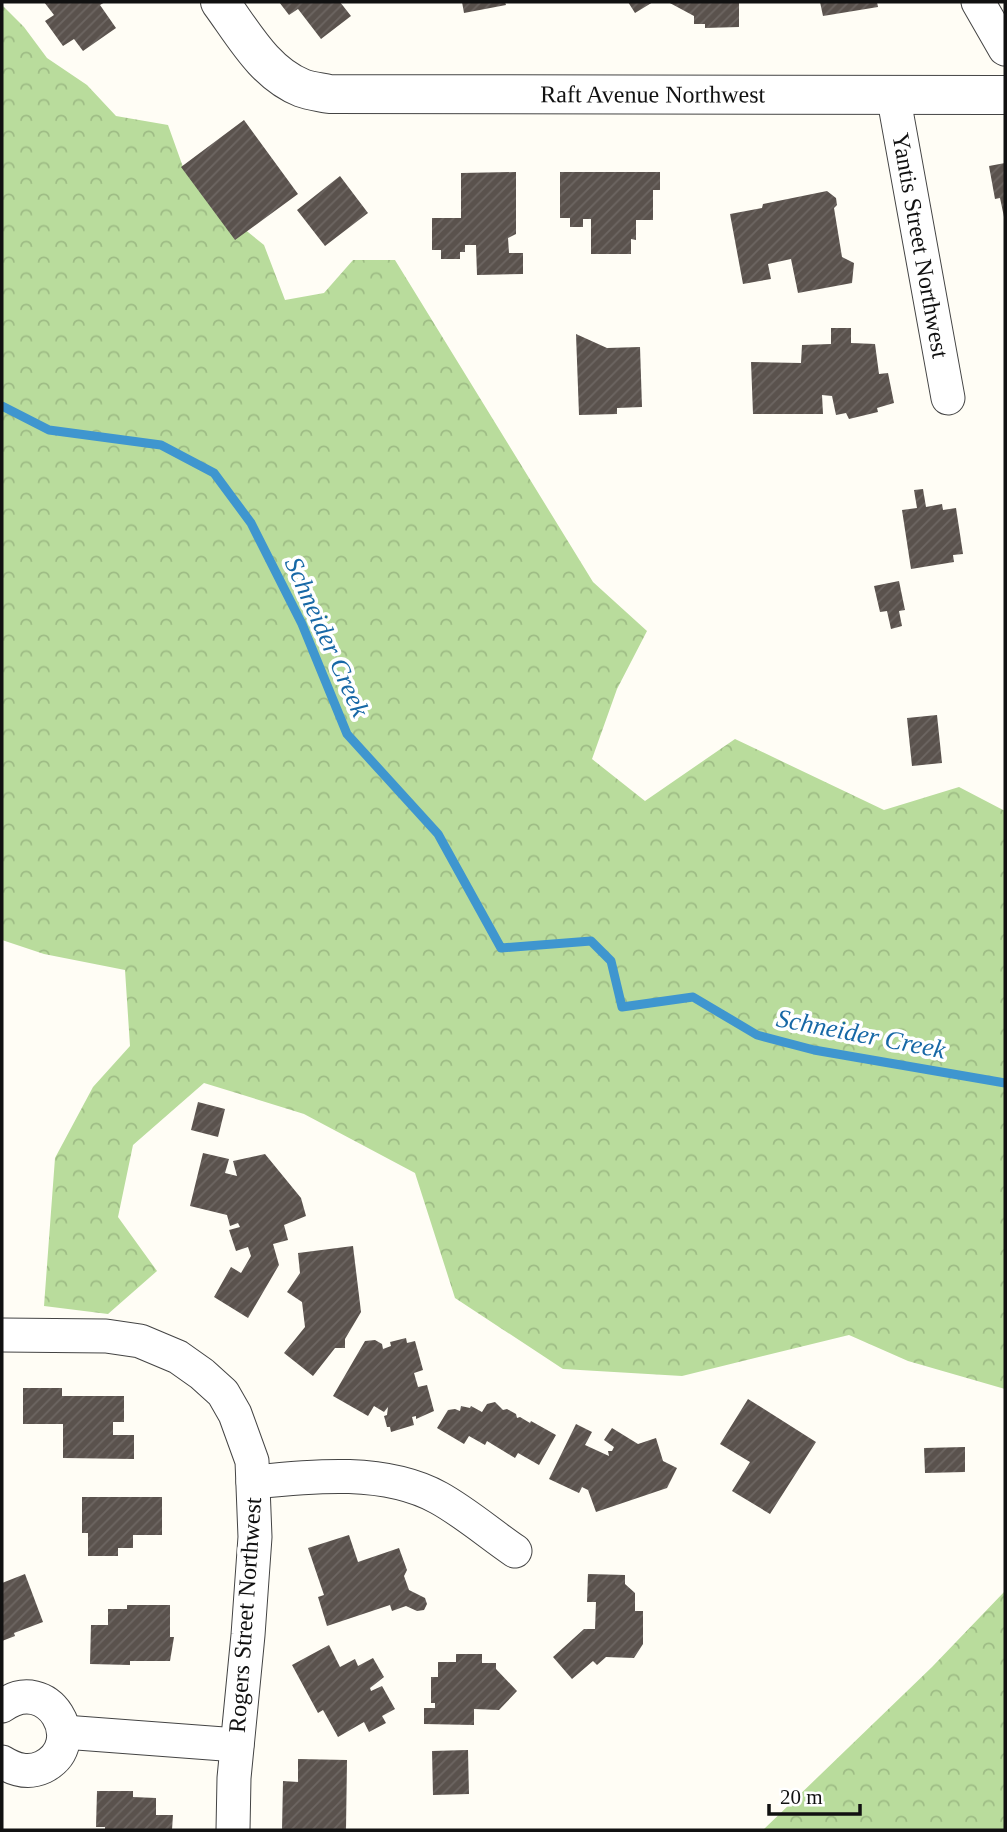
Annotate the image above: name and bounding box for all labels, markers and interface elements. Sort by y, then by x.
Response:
street label: Raft Avenue Northwest [540,81,766,108]
street label: Yantis Street Northwest [887,131,954,361]
water label: Schneider Creek [279,553,375,722]
water label: Schneider Creek [774,1003,948,1065]
street label: Rogers Street Northwest [224,1496,266,1734]
scale bar [769,1772,860,1816]
text: 20 m [780,1785,823,1809]

